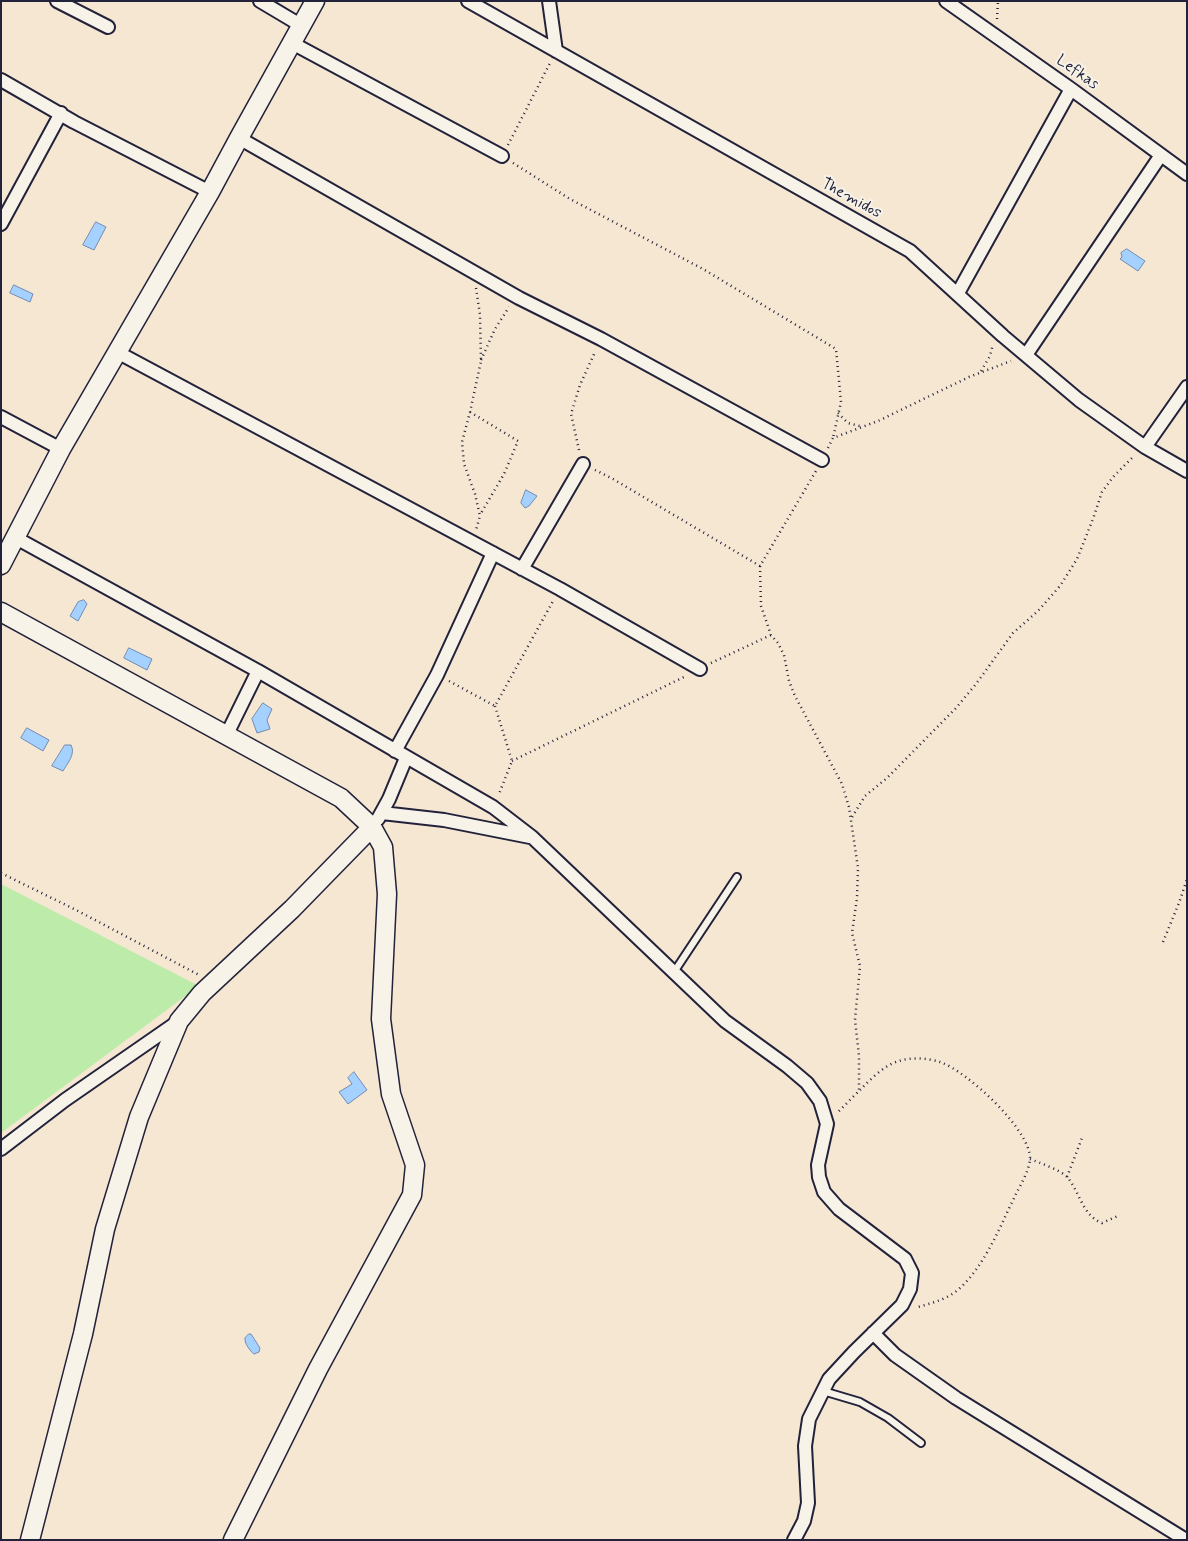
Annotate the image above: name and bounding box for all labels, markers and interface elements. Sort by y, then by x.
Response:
street label: Lefkas [1052,51,1102,95]
street label: Themidos [817,175,885,223]

